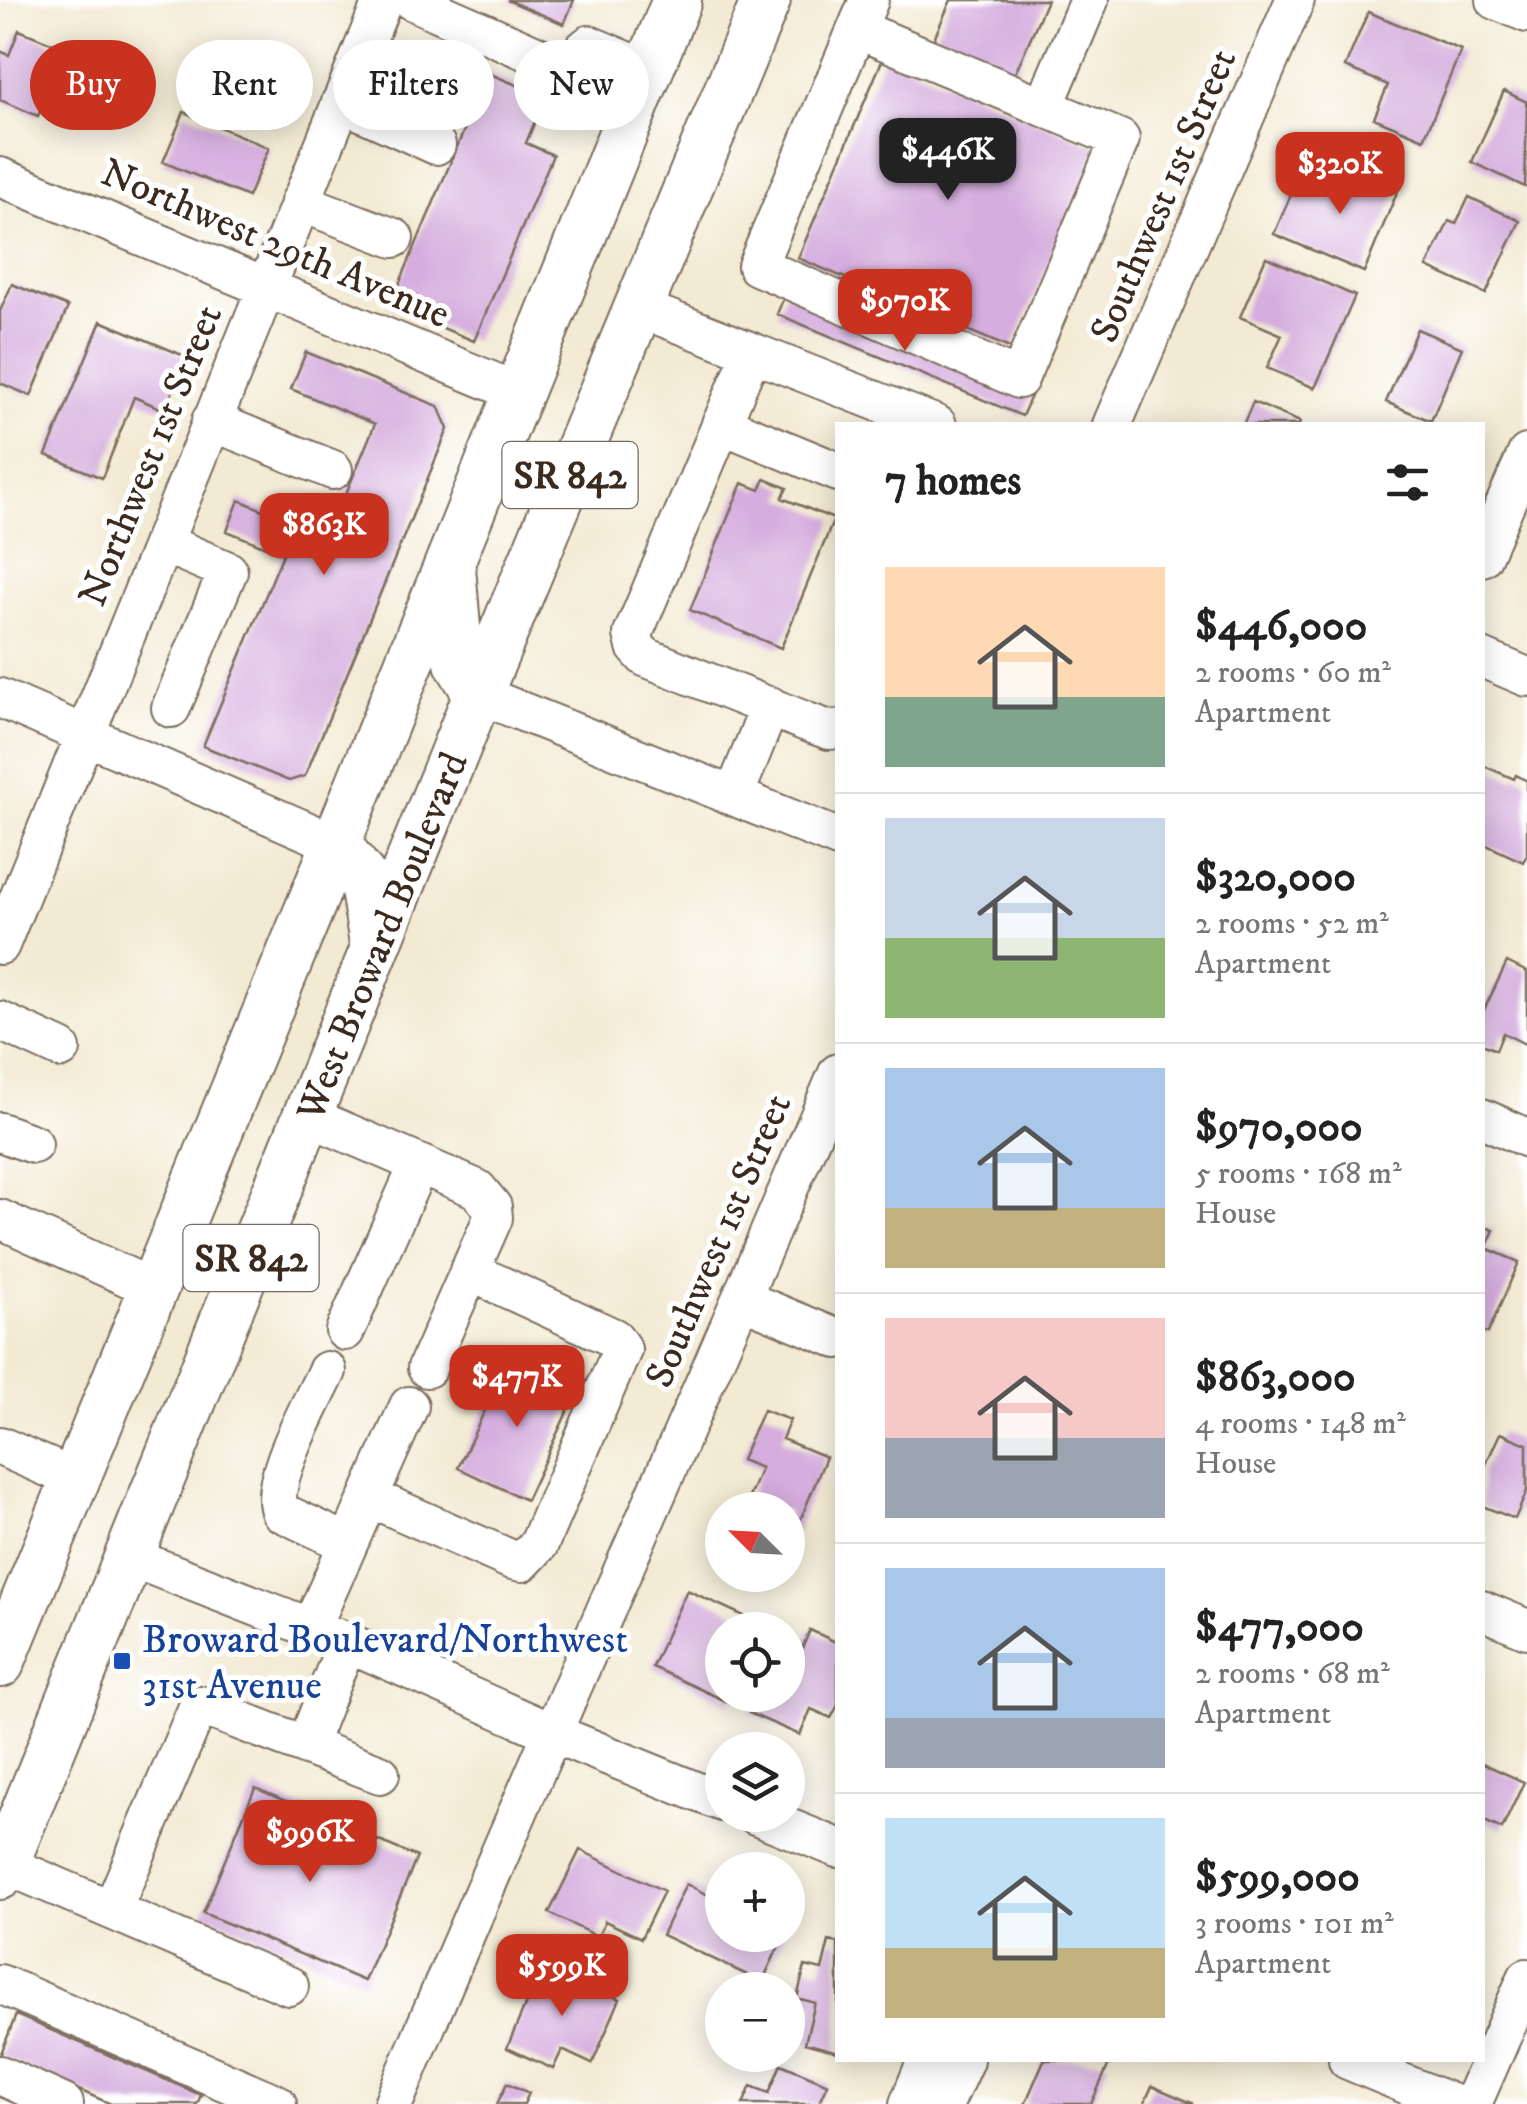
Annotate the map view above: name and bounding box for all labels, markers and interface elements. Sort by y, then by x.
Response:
chip: Buy [30,40,156,130]
chip: Rent [176,40,313,130]
chip: Filters [333,40,494,130]
chip: New [514,40,649,130]
street label: Southwest 1st Street [1080,42,1249,351]
pin: $446K [878,118,1018,203]
text: $446K [901,130,995,170]
pin: $320K [1270,132,1410,217]
text: $320K [1298,144,1382,184]
street label: Northwest 29th Avenue [93,149,457,341]
pin: $970K [835,269,975,354]
text: $970K [860,281,950,321]
street label: Northwest 1st Street [69,298,235,614]
road number: SR 842 [502,442,638,508]
icon: filters [1380,455,1435,510]
text: 7 homes [885,456,1021,508]
pin: $863K [254,493,394,578]
text: $863K [282,505,366,545]
text: $446,000 [1195,601,1367,653]
icon: home [965,607,1085,727]
text: 2 rooms · 60 m² [1195,653,1391,693]
text: Apartment [1195,693,1331,733]
street label: West Broward Boulevard [287,745,481,1130]
text: $320,000 [1195,852,1356,904]
icon: home [965,858,1085,978]
text: 2 rooms · 52 m² [1195,904,1389,944]
text: Apartment [1195,944,1331,984]
street label: Southwest 1st Street [635,1087,804,1396]
text: $970,000 [1195,1102,1363,1154]
icon: home [965,1108,1085,1228]
text: 5 rooms · 168 m² [1195,1154,1402,1194]
text: House [1195,1194,1276,1234]
road number: SR 842 [184,1225,318,1291]
pin: $477K [447,1345,587,1430]
text: $863,000 [1195,1352,1356,1404]
text: $477K [471,1357,563,1397]
icon: home [965,1358,1085,1478]
text: 4 rooms · 148 m² [1195,1404,1406,1444]
text: House [1195,1444,1276,1484]
north arrow [705,1492,805,1592]
map controls [705,1492,805,2072]
text: $477,000 [1195,1602,1364,1654]
icon: home [965,1608,1085,1728]
button: locate [705,1612,805,1712]
place label: Broward Boulevard/Northwest 31st Avenue [142,1616,628,1712]
marker: Broward Boulevard/Northwest 31st Avenue [111,1650,133,1672]
text: 2 rooms · 68 m² [1195,1654,1390,1694]
text: Apartment [1195,1694,1331,1734]
button: layers [705,1732,805,1832]
pin: $996K [240,1800,380,1885]
text: $996K [266,1812,354,1852]
button: + [705,1852,805,1952]
text: $599,000 [1195,1852,1360,1904]
icon: home [965,1858,1085,1978]
text: 3 rooms · 101 m² [1195,1904,1394,1944]
pin: $599K [492,1934,632,2019]
text: Apartment [1195,1944,1331,1984]
text: $599K [518,1946,606,1986]
button: − [705,1972,805,2072]

